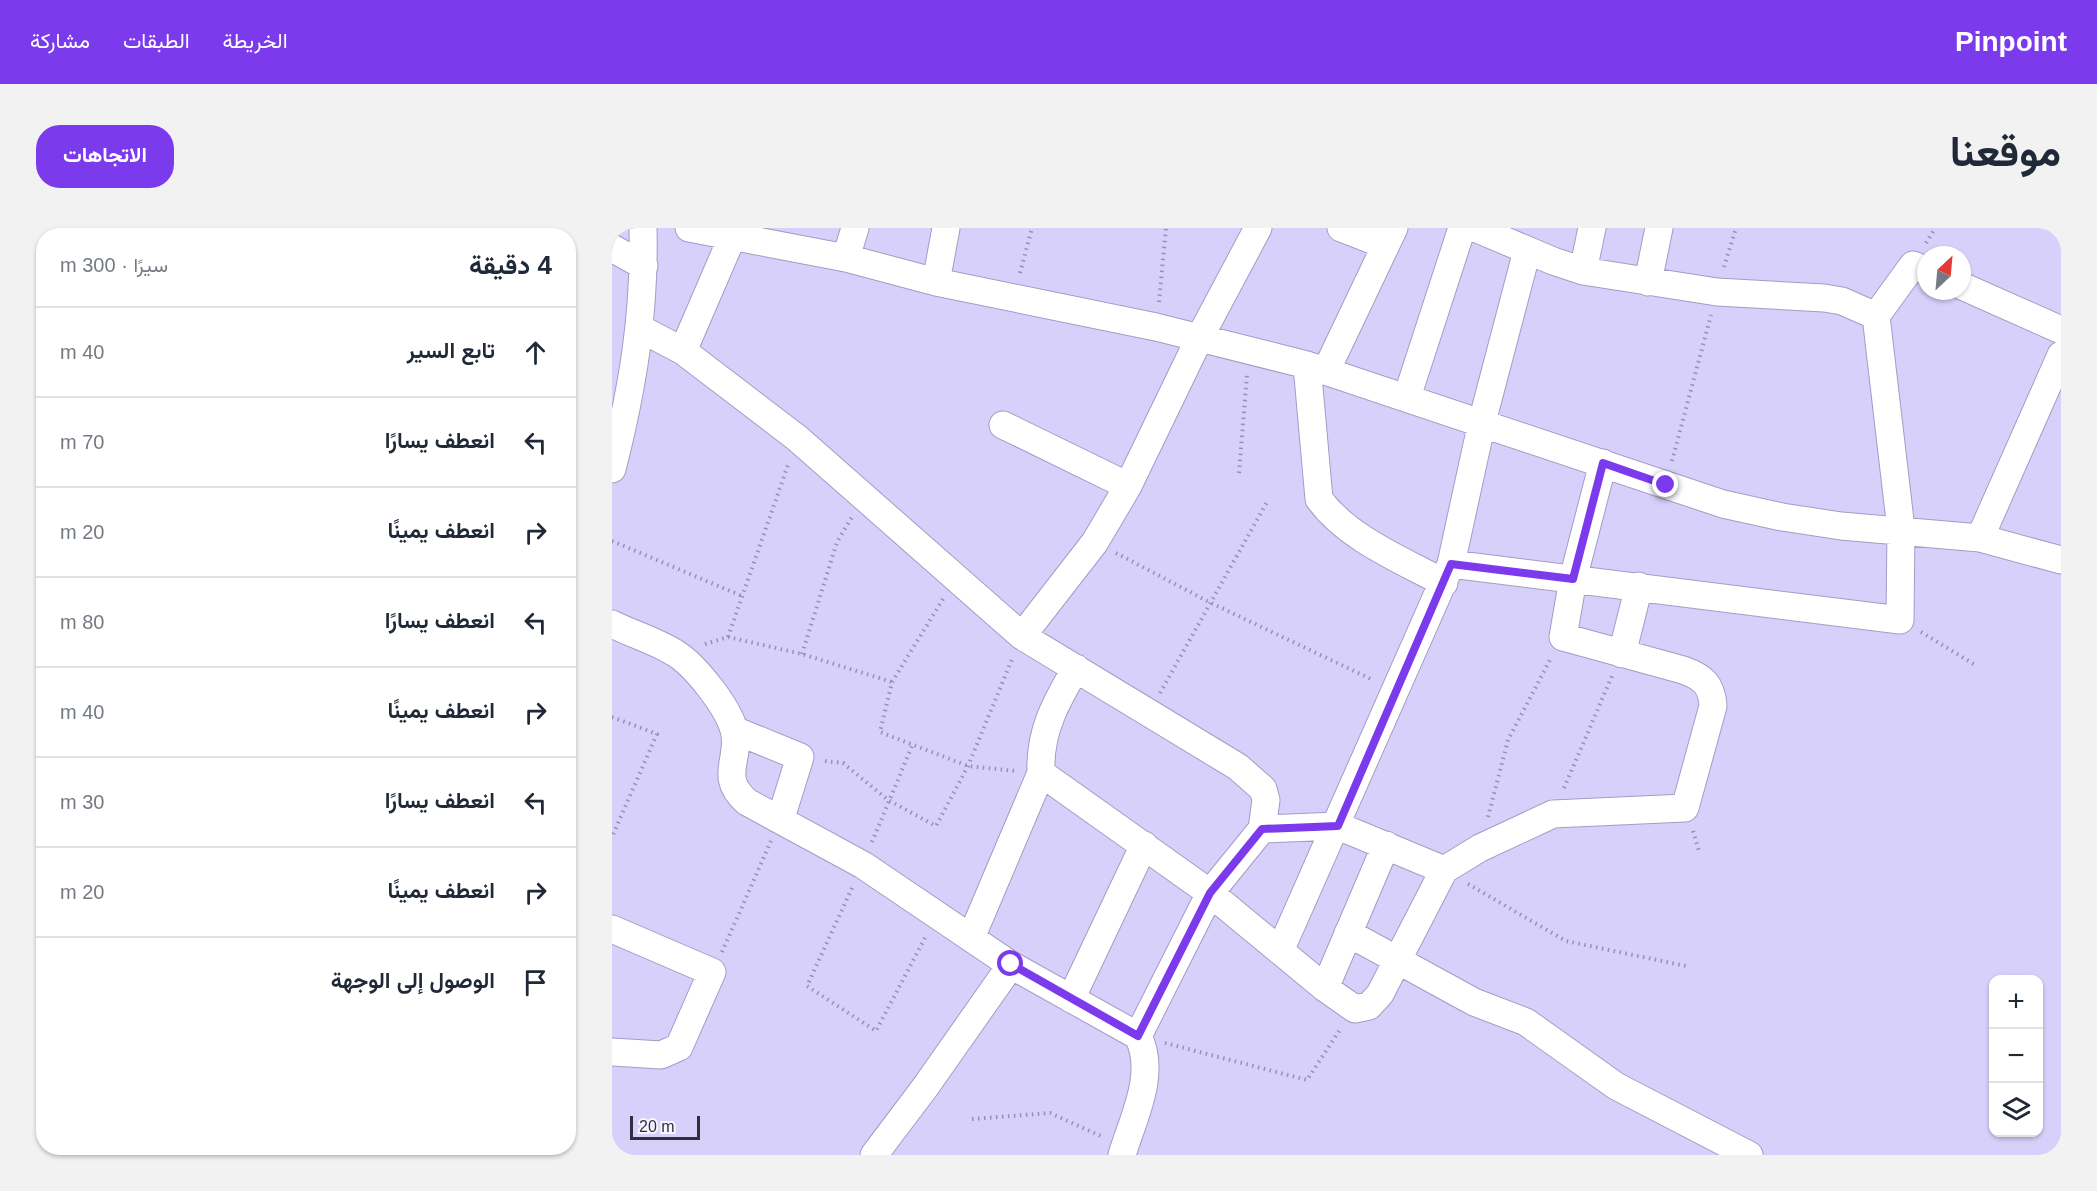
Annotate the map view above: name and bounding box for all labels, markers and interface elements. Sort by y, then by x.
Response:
text: Pinpoint [1955,26,2067,57]
text: مشاركة [30,29,90,52]
text: الطبقات [123,29,190,52]
text: الخريطة [223,29,288,52]
button: الاتجاهات [36,125,174,188]
text: موقعنا [1950,128,2061,175]
north arrow [1917,246,1971,300]
text: 4 دقيقة [469,250,552,280]
text: سيرًا · 300 m [60,254,168,276]
icon: ahead [519,336,552,369]
text: تابع السير [407,338,495,363]
text: 40 m [60,341,104,363]
icon: left [519,426,552,459]
text: انعطف يسارًا [385,428,495,453]
text: 70 m [60,431,104,453]
route end [1652,471,1678,497]
icon: right [519,516,552,549]
text: انعطف يمينًا [387,518,495,543]
text: 20 m [60,521,104,543]
icon: left [519,606,552,639]
text: انعطف يسارًا [385,608,495,633]
text: 80 m [60,611,104,633]
icon: right [519,696,552,729]
text: انعطف يمينًا [387,698,495,723]
text: 40 m [60,701,104,723]
icon: left [519,786,552,819]
text: انعطف يسارًا [385,788,495,813]
text: 30 m [60,791,104,813]
icon: right [519,876,552,909]
text: انعطف يمينًا [387,878,495,903]
text: 20 m [60,881,104,903]
route start [997,950,1023,976]
icon: arrive [519,966,552,999]
text: الوصول إلى الوجهة [331,968,495,993]
map controls [1989,975,2043,1137]
button: + [1989,975,2043,1029]
button: − [1989,1029,2043,1083]
button: layers [1989,1083,2043,1137]
scale bar [630,1113,700,1140]
text: 20 m [639,1118,675,1135]

